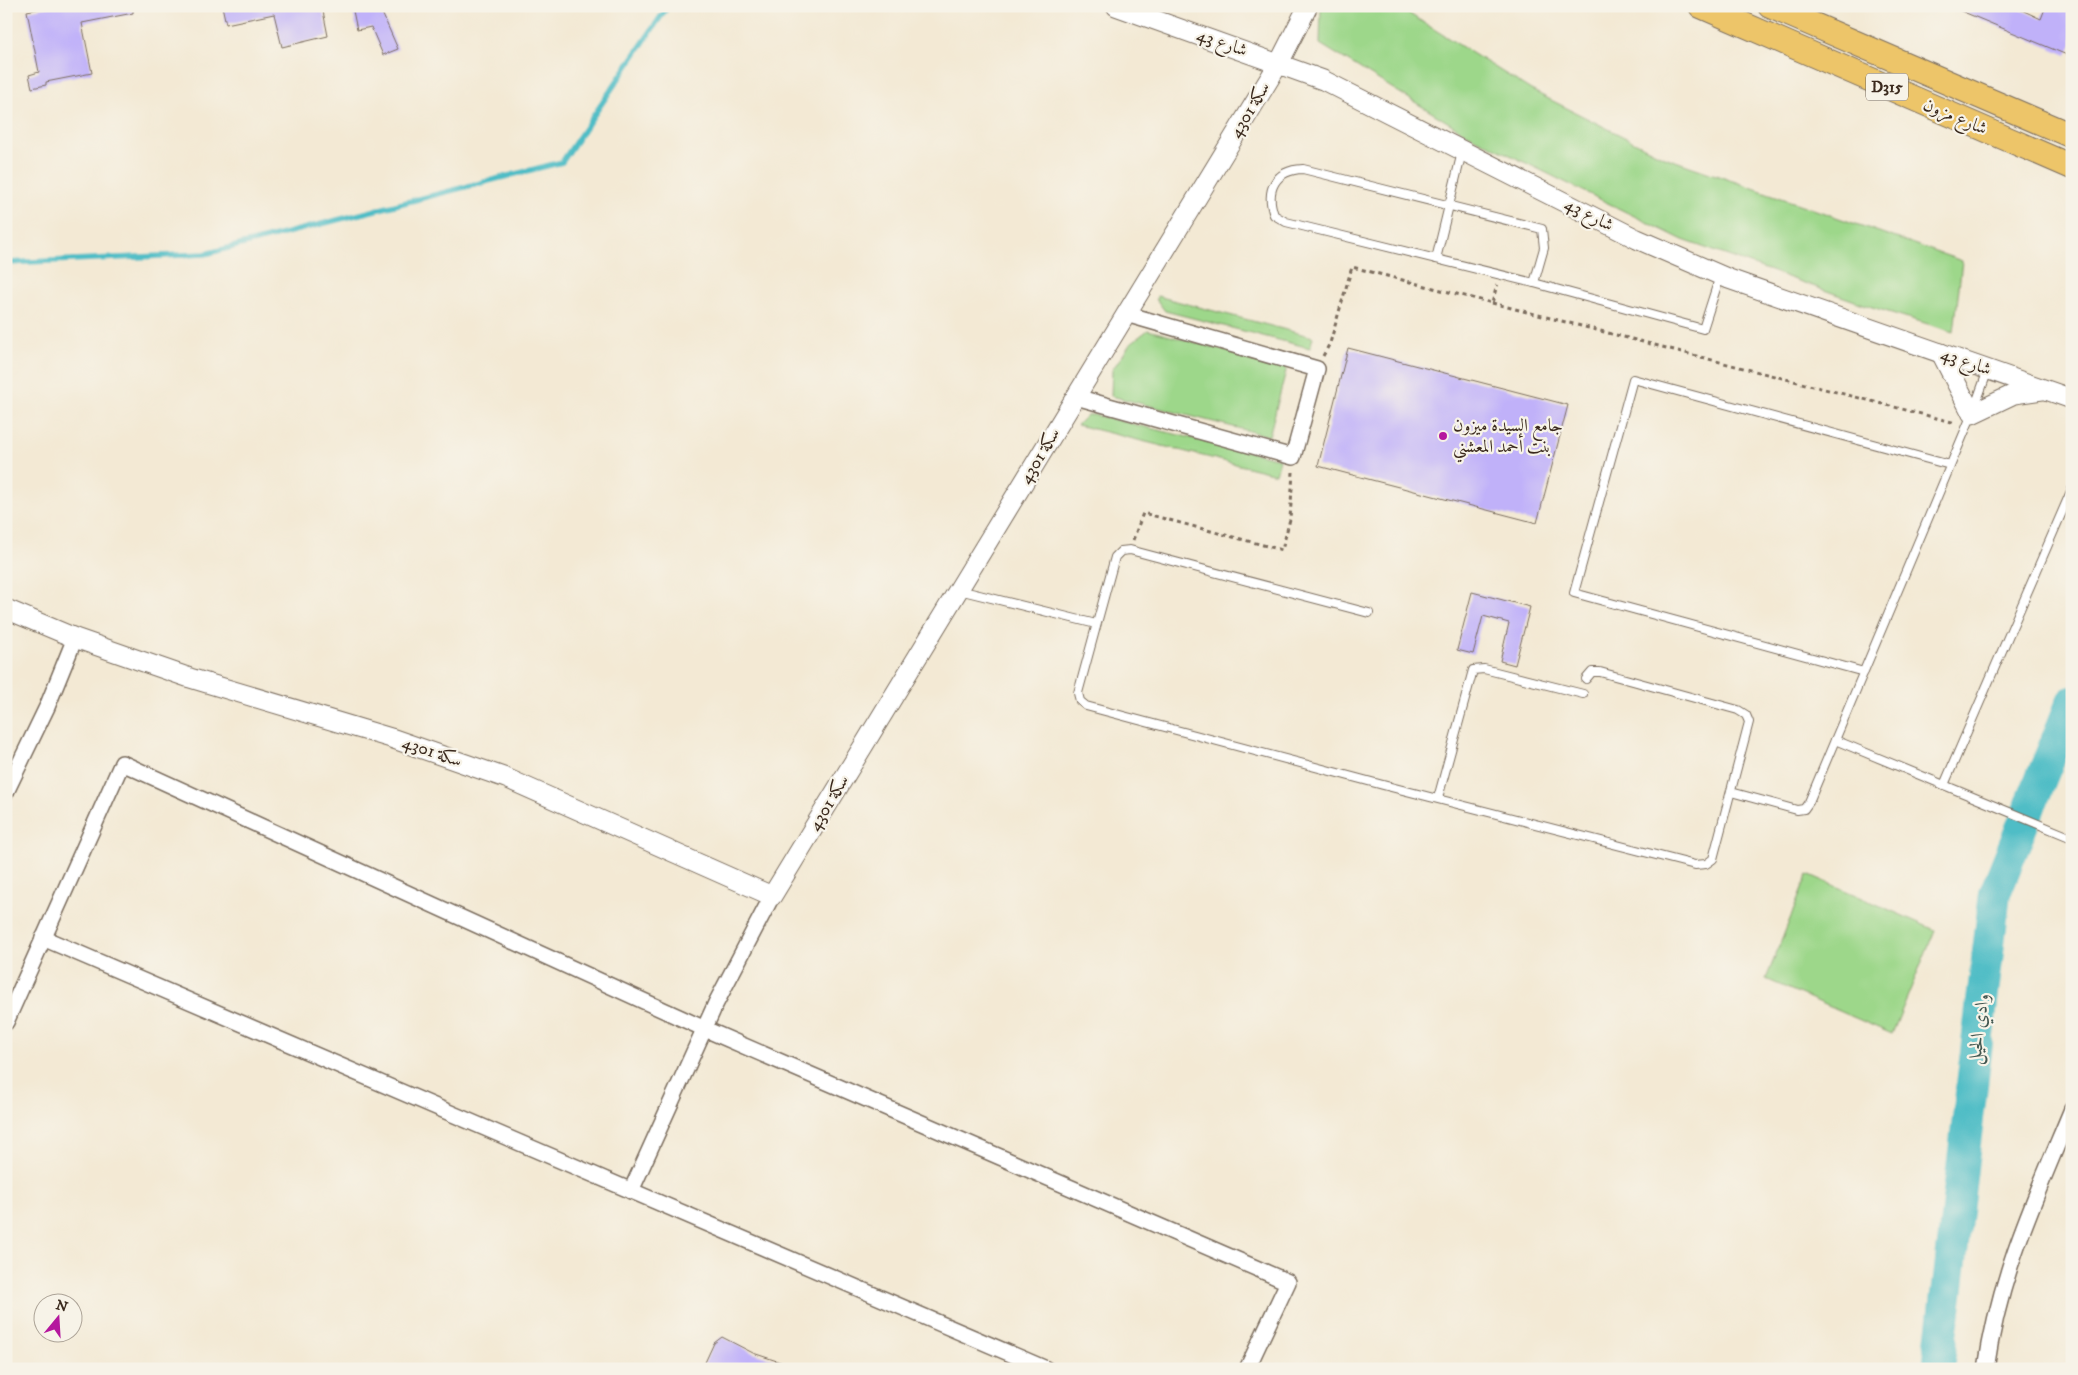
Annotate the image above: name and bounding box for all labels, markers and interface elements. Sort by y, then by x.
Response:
street label: شارع 43 [1193,24,1250,65]
road number: D315 [1866,74,1908,100]
street label: سكة 4301 [1225,78,1275,142]
street label: شارع مزون [1919,94,1990,143]
street label: شارع 43 [1559,193,1617,239]
street label: شارع 43 [1937,343,1994,384]
place label: جامع السيدة ميزون بنت أحمد المعشني [1453,415,1563,463]
street label: سكة 4301 [1015,424,1065,488]
marker: جامع السيدة ميزون بنت أحمد المعشني [1437,430,1449,442]
street label: سكة 4301 [399,732,465,772]
street label: سكة 4301 [804,771,854,835]
water label: وادي الحيل [1963,992,1998,1066]
north arrow [32,1292,82,1342]
text: N [53,1296,70,1317]

